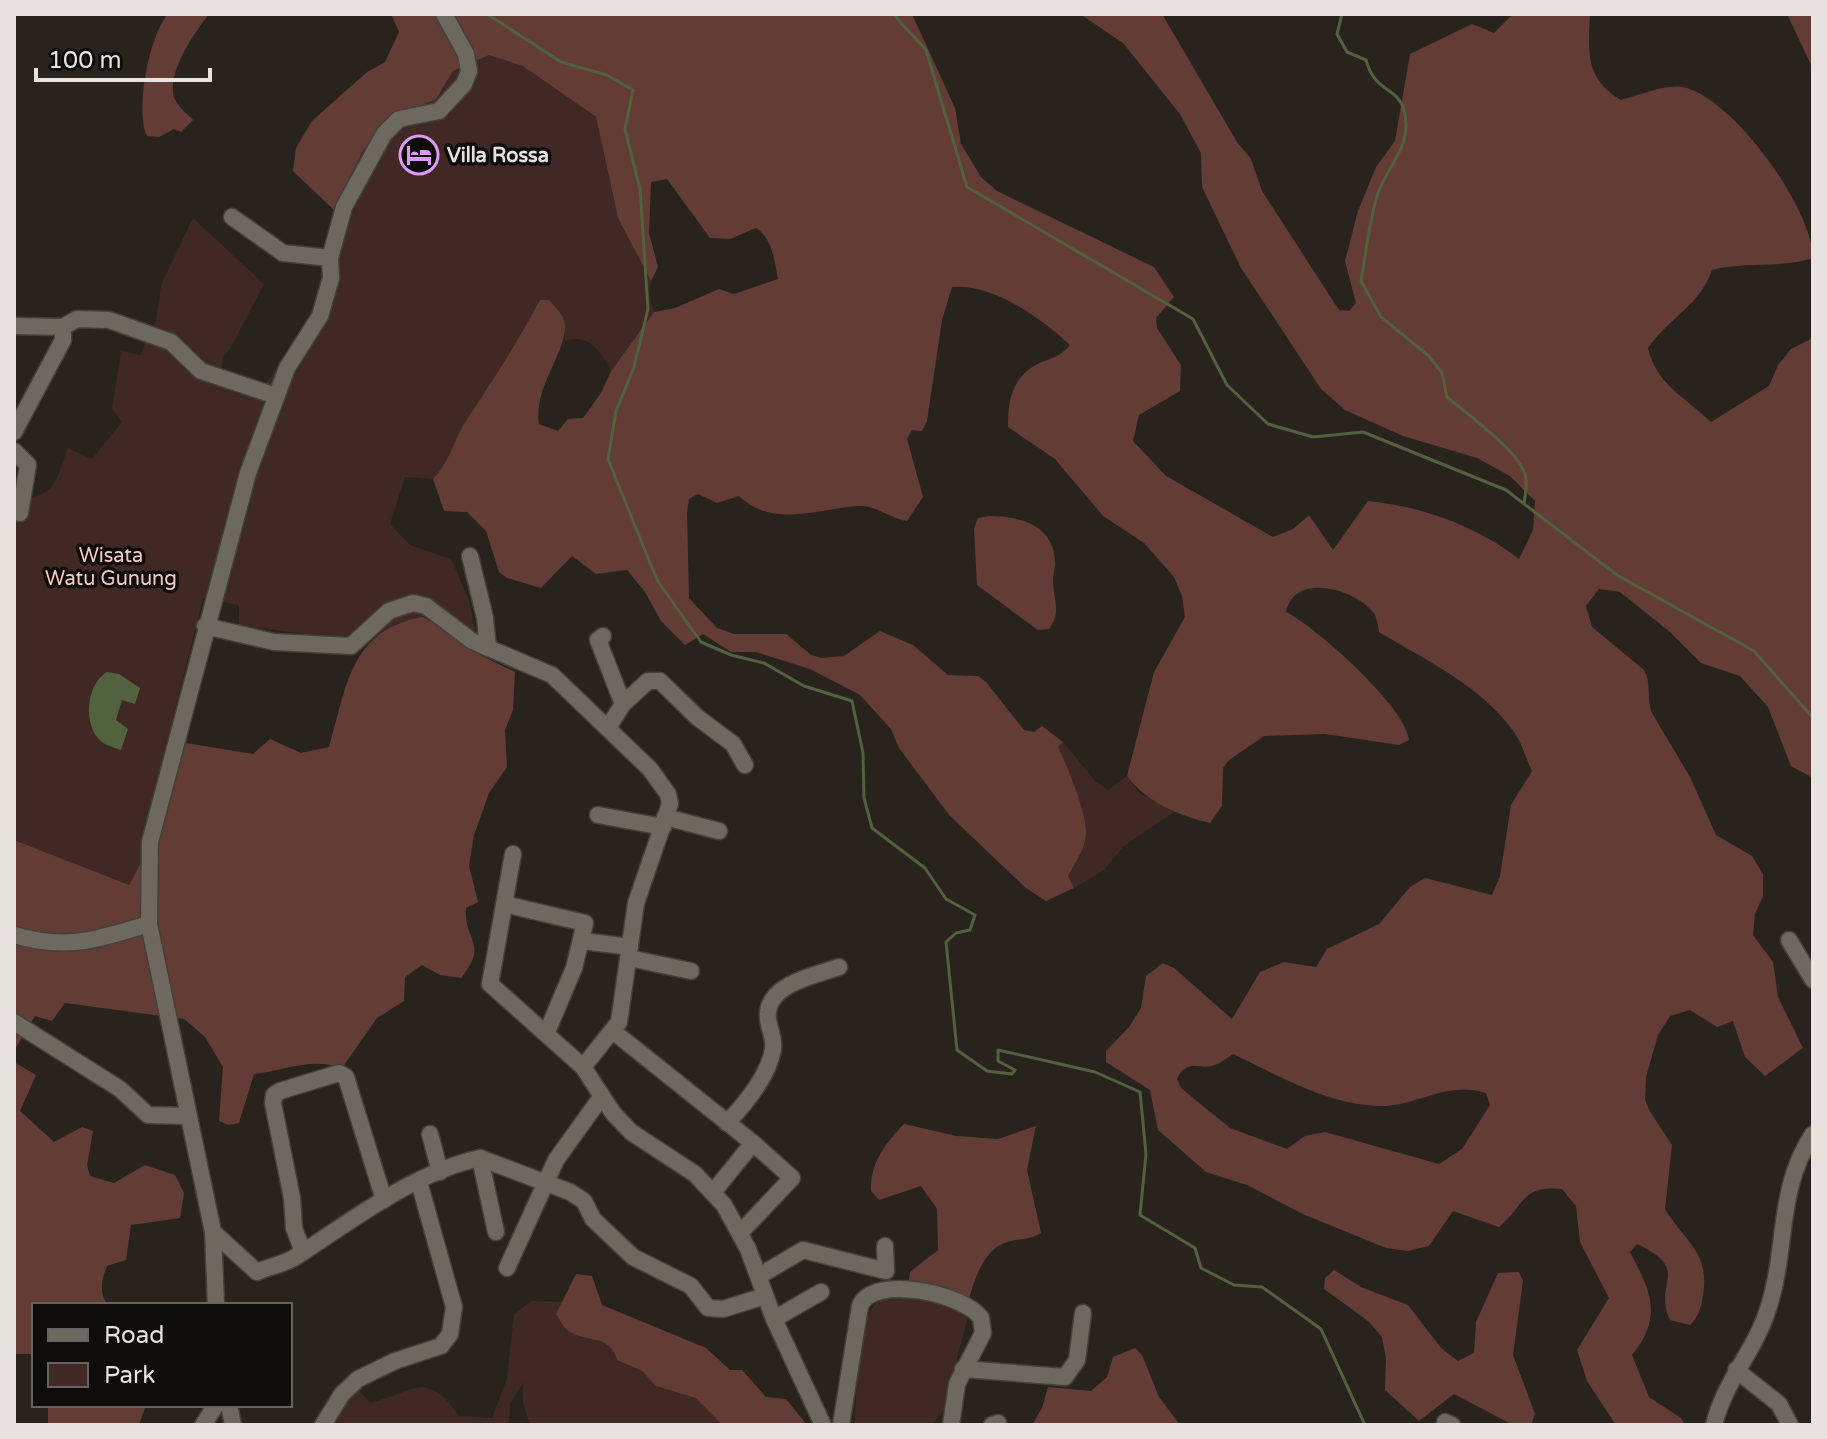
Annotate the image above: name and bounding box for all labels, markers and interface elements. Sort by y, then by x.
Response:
scale bar [36,32,210,82]
text: 100 m [48,46,122,75]
hotel icon: Villa Rossa [398,134,440,176]
place label: Villa Rossa [447,144,549,168]
park label: Wisata Watu Gunung [45,544,177,591]
legend [32,1303,292,1407]
text: Road [104,1321,164,1350]
text: Park [104,1361,155,1390]

